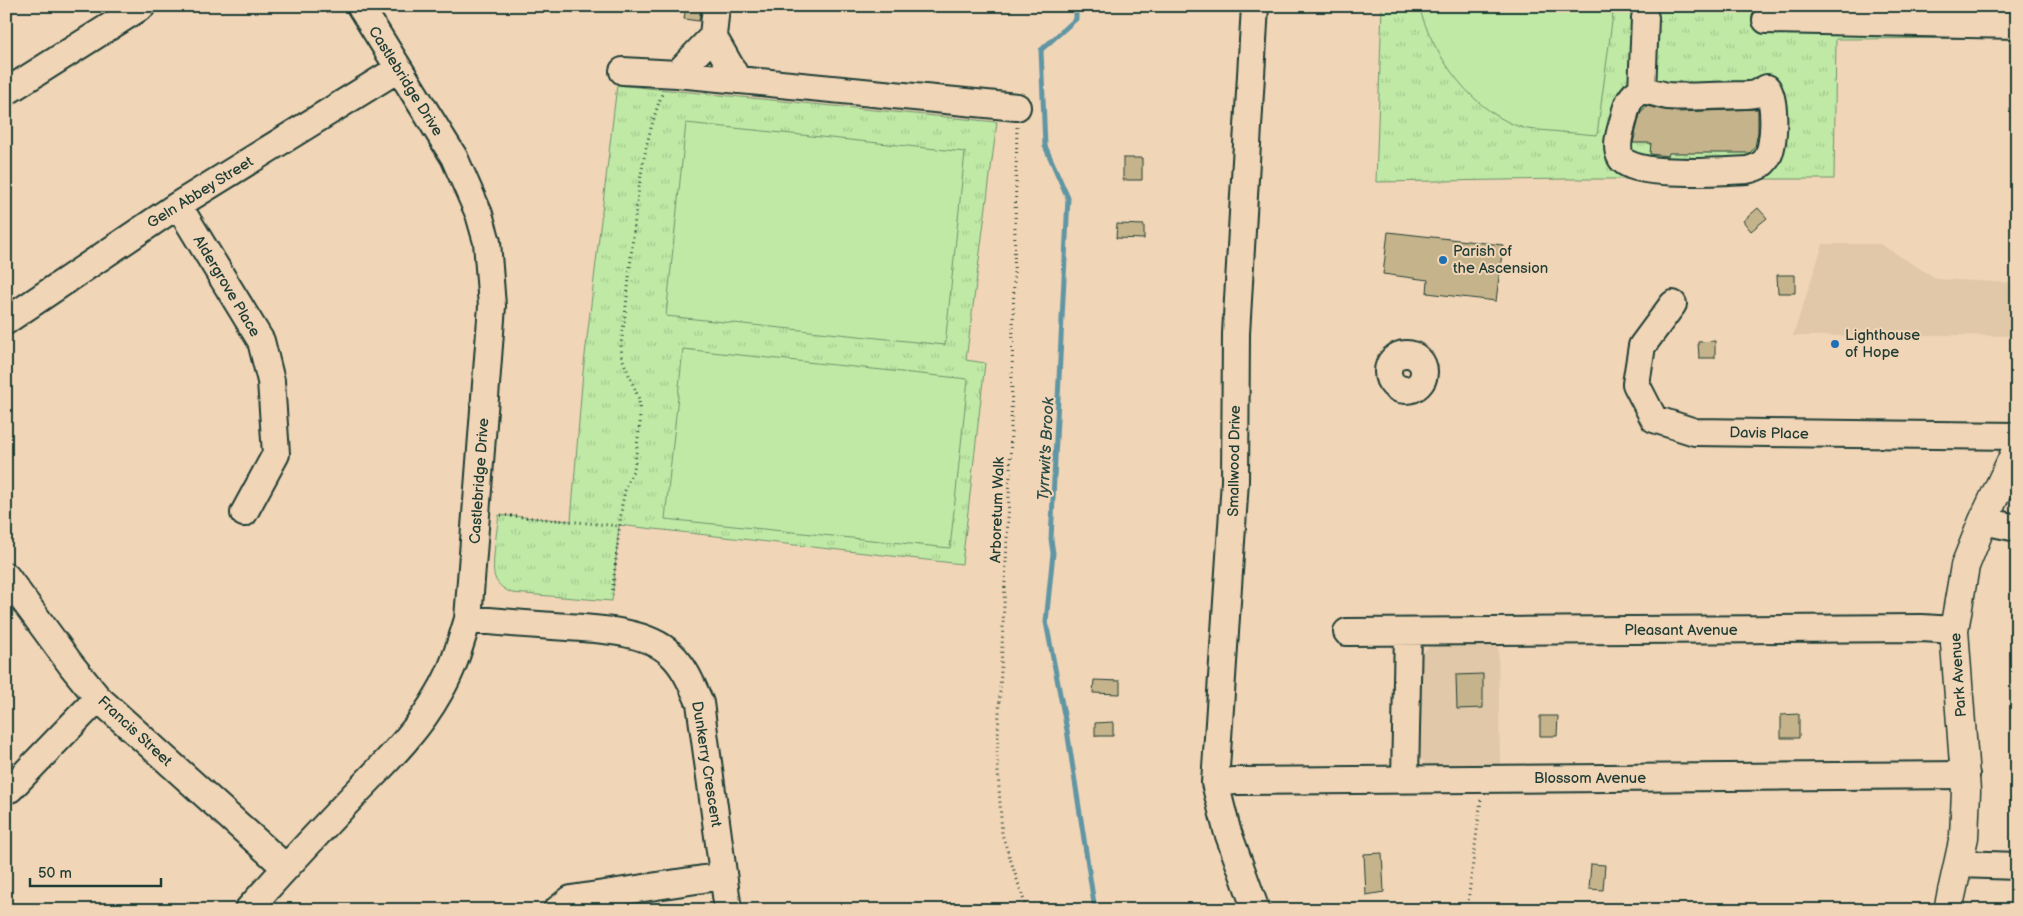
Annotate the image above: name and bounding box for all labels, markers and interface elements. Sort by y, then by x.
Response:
street label: Castlebridge Drive [364,23,447,140]
street label: Geln Abbey Street [144,152,257,233]
street label: Aldergrove Place [189,232,264,341]
place label: Parish of the Ascension [1453,242,1548,278]
marker: Parish of the Ascension [1437,254,1449,266]
place label: Lighthouse of Hope [1845,326,1920,362]
marker: Lighthouse of Hope [1829,338,1841,350]
water label: Tyrrwit's Brook [1034,396,1059,501]
street label: Smallwood Drive [1224,405,1245,517]
street label: Castlebridge Drive [466,417,493,545]
street label: Davis Place [1729,423,1809,444]
street label: Arboretum Walk [986,456,1009,563]
street label: Pleasant Avenue [1624,621,1738,640]
street label: Park Avenue [1946,632,1971,718]
street label: Francis Street [93,692,176,771]
street label: Dunkerry Crescent [687,700,726,829]
street label: Blossom Avenue [1534,769,1646,788]
scale bar [30,856,161,888]
text: 50 m [38,864,72,883]

